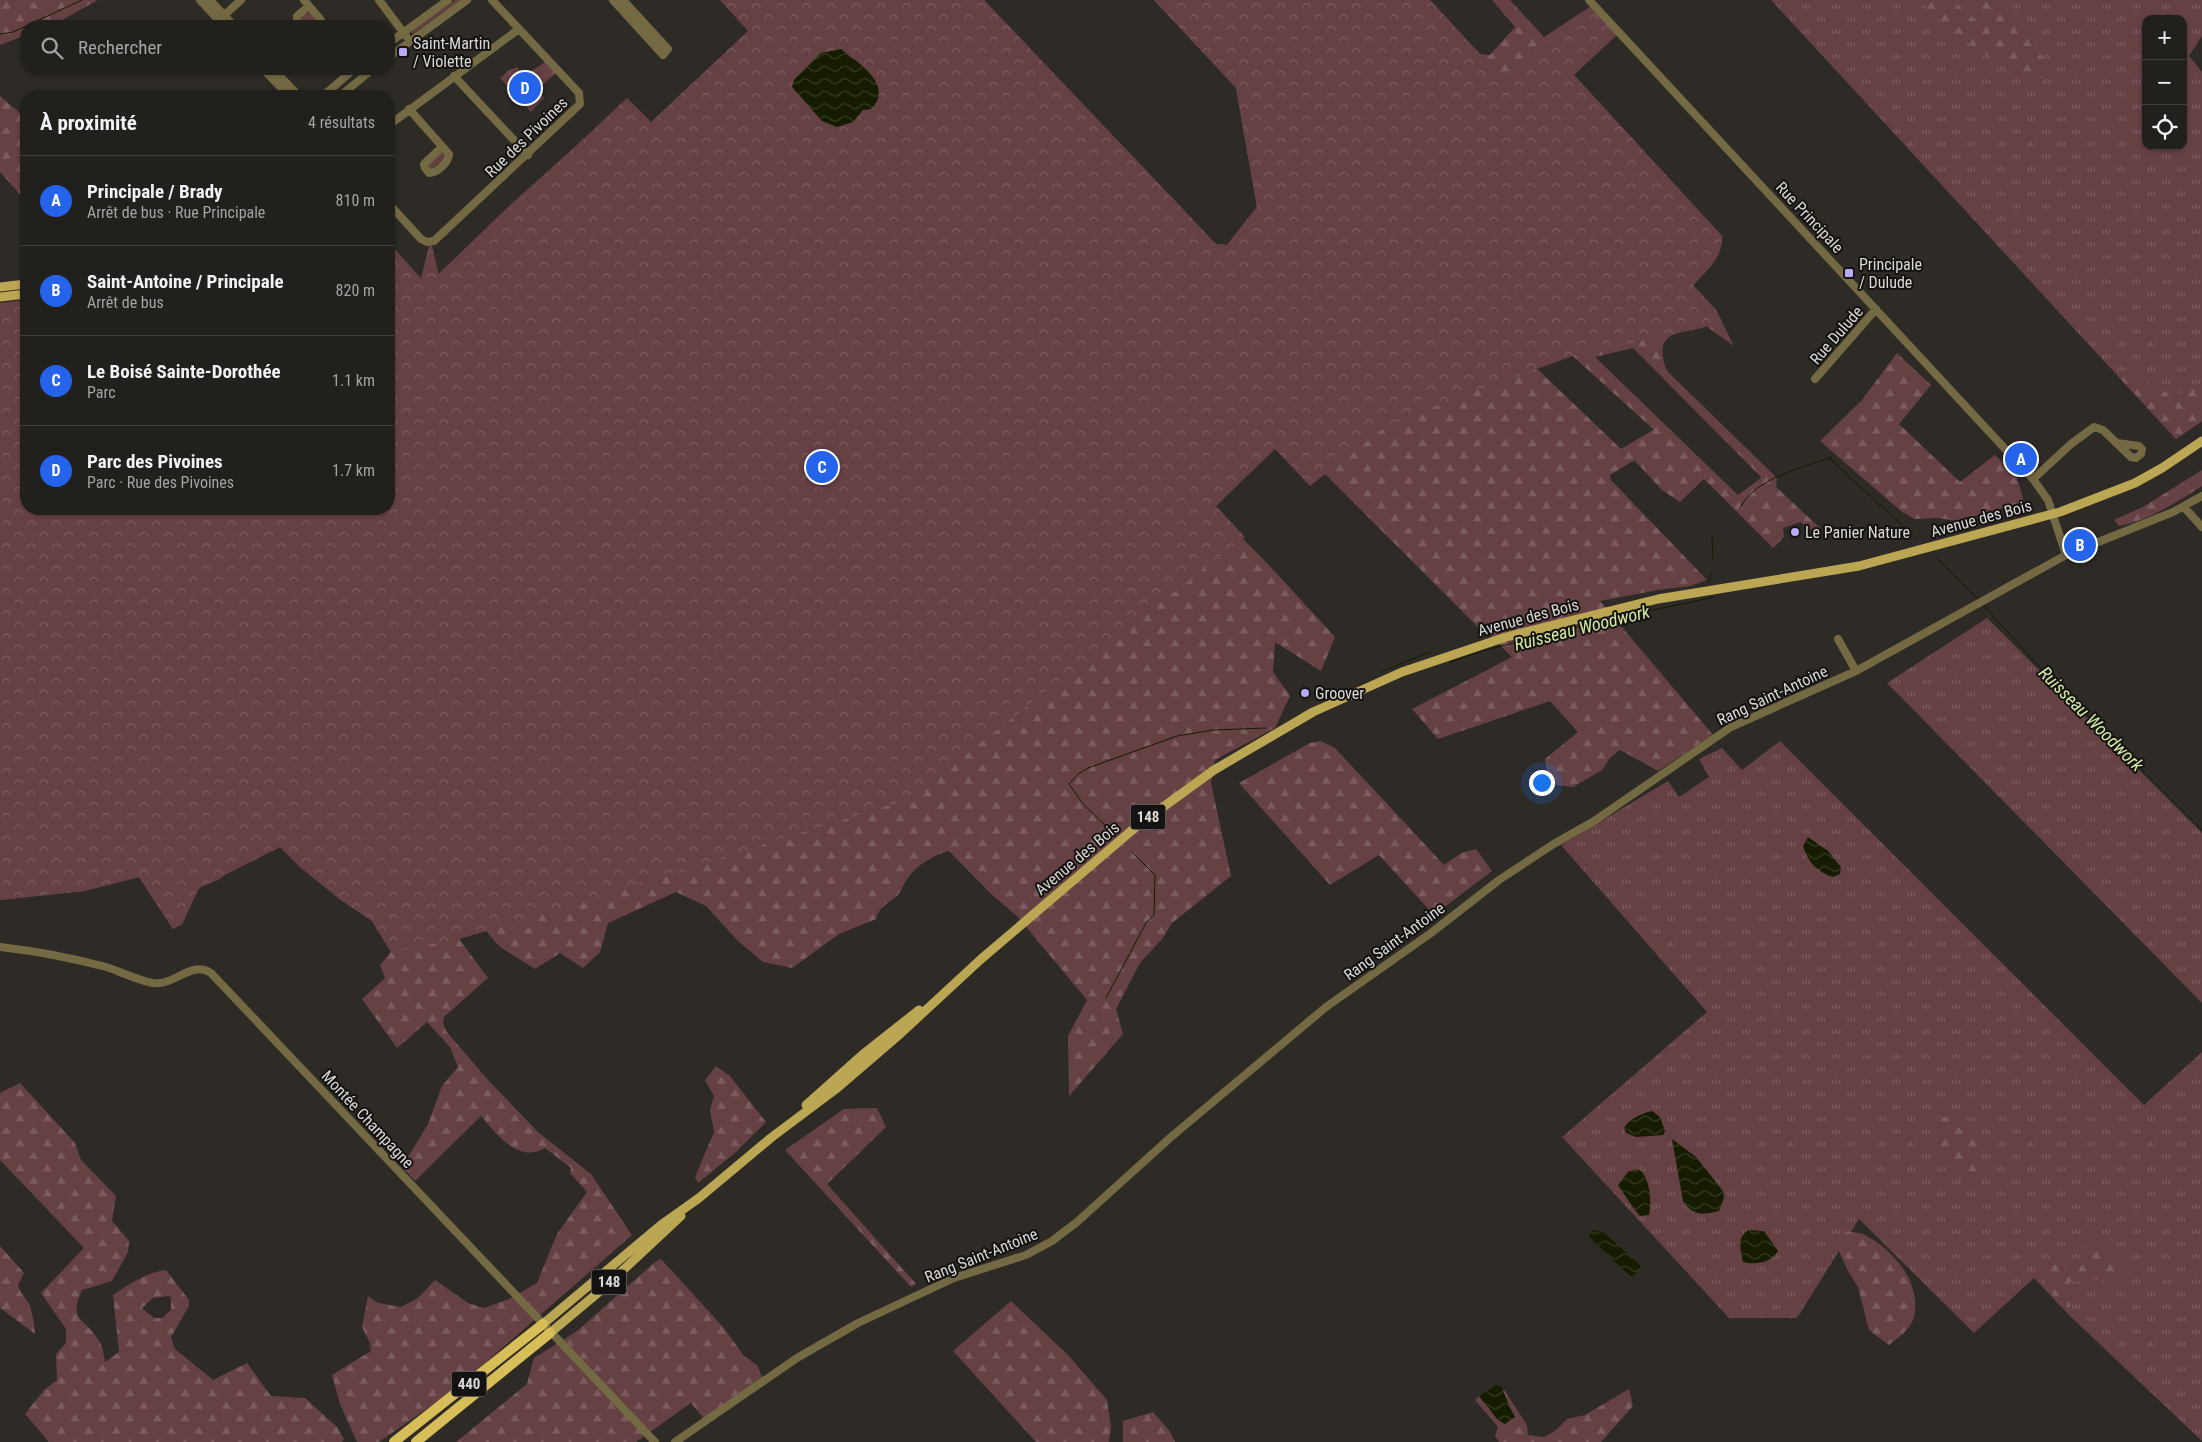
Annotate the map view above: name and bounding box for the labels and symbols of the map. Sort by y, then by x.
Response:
place label: Saint-Martin / Violette [413,34,490,71]
marker: Saint-Martin / Violette [397,46,409,58]
pin: D [509,69,541,107]
street label: Rue des Pivoines [481,93,572,181]
street label: Rue Principale [1772,178,1847,257]
place label: Principale / Dulude [1859,255,1922,292]
marker: Principale / Dulude [1843,267,1855,279]
street label: Rue Dulude [1806,302,1867,368]
pin: A [2005,440,2037,478]
pin: C [806,448,838,486]
street label: Avenue des Bois [1929,496,2034,541]
place label: Le Panier Nature [1805,523,1910,542]
marker: Le Panier Nature [1789,526,1801,538]
pin: B [2064,526,2096,564]
street label: Avenue des Bois [1476,595,1581,640]
water label: Ruisseau Woodwork [1512,600,1653,655]
street label: Rang Saint-Antoine [1714,661,1831,729]
water label: Ruisseau Woodwork [2035,662,2149,776]
place label: Groover [1315,684,1364,703]
marker: Groover [1299,687,1311,699]
your location [1529,770,1555,796]
road number: 148 [1130,804,1166,830]
street label: Avenue des Bois [1031,818,1123,899]
street label: Rang Saint-Antoine [1340,898,1448,984]
street label: Montée Champagne [318,1067,418,1172]
street label: Rang Saint-Antoine [922,1224,1040,1287]
road number: 148 [592,1270,626,1294]
road number: 440 [452,1372,486,1396]

